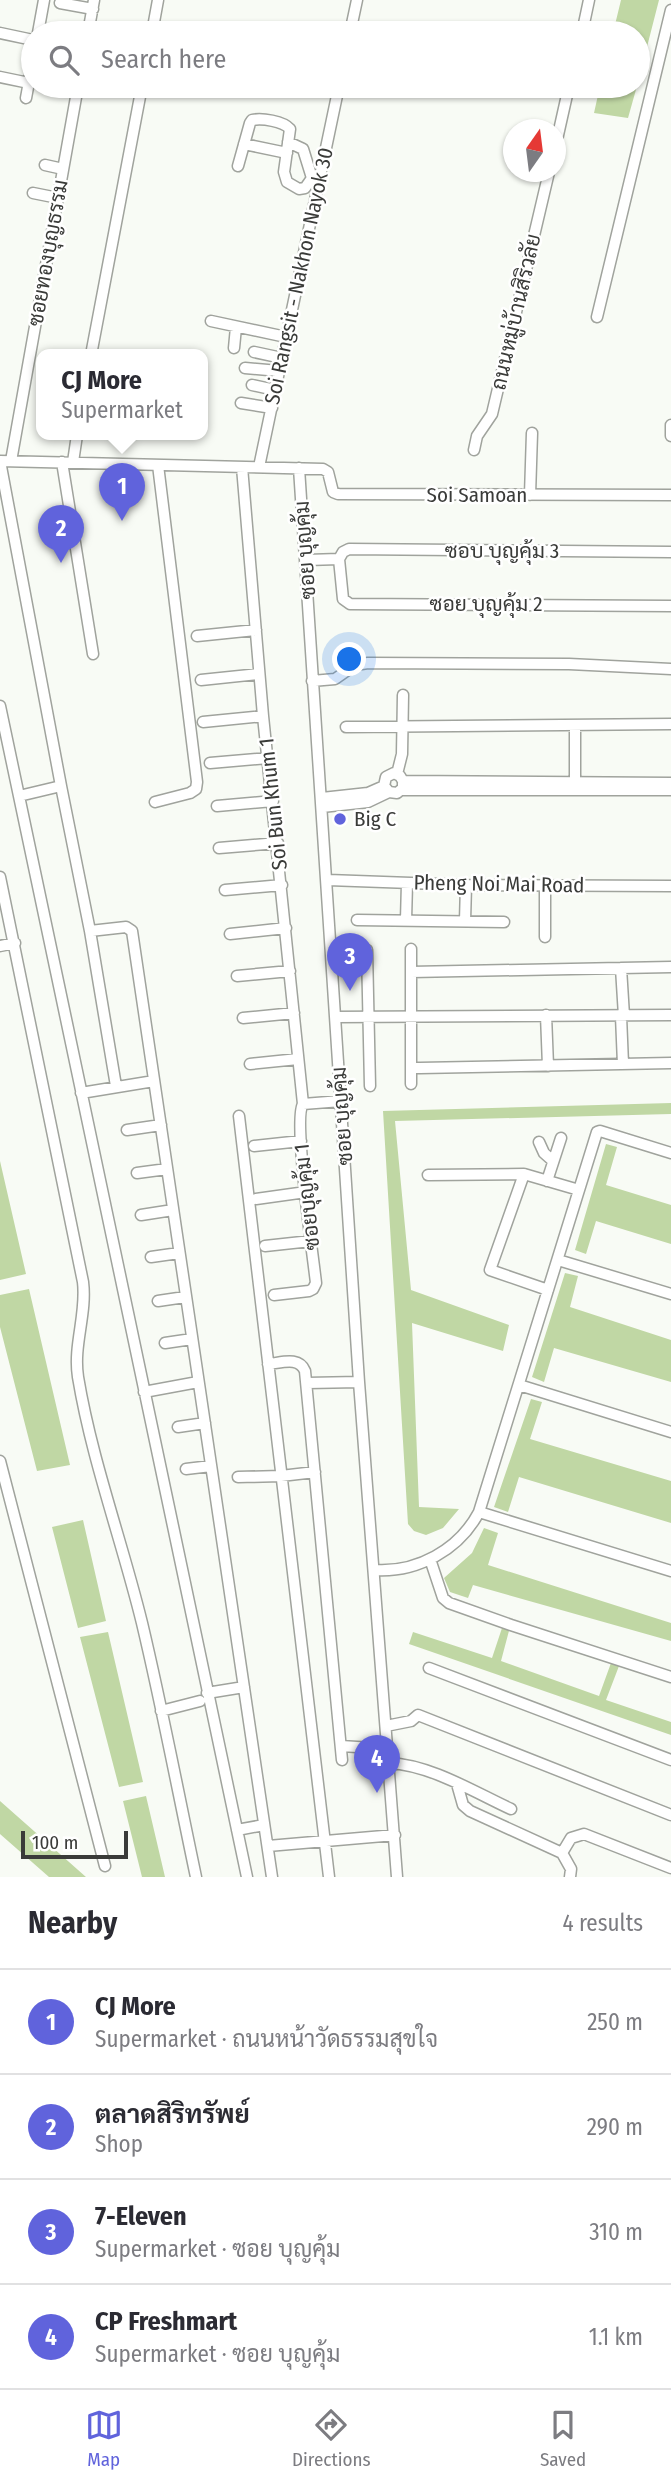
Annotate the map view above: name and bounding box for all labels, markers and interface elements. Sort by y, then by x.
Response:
search box [21,21,650,98]
icon: search [45,41,83,79]
text: Search here [101,44,226,75]
north arrow [503,119,566,182]
street label: Soi Rangsit - Nakhon Nayok 30 [259,145,339,407]
street label: ซอยทองบุญธรรม [22,178,75,329]
street label: ถนนหมู่บ้านสิริวลัย [485,231,549,393]
popup [36,349,208,440]
text: CJ More [61,365,142,396]
text: Supermarket [61,396,183,424]
pin: 1 [99,463,145,521]
street label: Soi Samoan [427,482,527,508]
street label: ซอย บุญคุ้ม [289,500,322,600]
pin: 2 [38,505,84,563]
street label: ซอบ บุญคุ้ม 3 [445,538,559,565]
street label: ซอย บุญคุ้ม 2 [430,591,542,618]
your location [332,642,366,676]
street label: Soi Bun Khum 1 [253,737,293,871]
place label: Big C [354,806,397,832]
marker: Big C [332,811,348,827]
street label: Pheng Noi Mai Road [413,870,585,898]
pin: 3 [327,933,373,991]
street label: ซอย บุญคุ้ม [326,1066,359,1166]
street label: ซอยบุญคุ้ม 1 [288,1142,327,1252]
pin: 4 [354,1735,400,1793]
scale bar [21,1828,128,1860]
text: 100 m [32,1831,78,1854]
text: Nearby [28,1905,117,1941]
text: 4 results [562,1909,643,1937]
text: CJ More [95,1991,176,2022]
text: 1 [46,2008,56,2036]
text: 250 m [587,2008,643,2036]
text: Supermarket · ถนนหน้าวัดธรรมสุขใจ [95,2025,438,2053]
text: ตลาดสิริทรัพย์ [95,2099,250,2130]
text: 2 [46,2113,56,2141]
text: 290 m [587,2113,643,2141]
text: Shop [95,2130,143,2158]
text: 7-Eleven [95,2201,187,2232]
text: 3 [46,2218,56,2246]
text: 310 m [589,2218,643,2246]
text: Supermarket · ซอย บุญคุ้ม [95,2235,340,2263]
text: CP Freshmart [95,2306,237,2337]
text: 4 [45,2323,57,2351]
text: 1.1 km [589,2323,643,2351]
text: Supermarket · ซอย บุญคุ้ม [95,2340,340,2368]
tab: Map [85,2406,123,2471]
tab: Directions [292,2406,371,2471]
tab: Saved [540,2406,586,2471]

